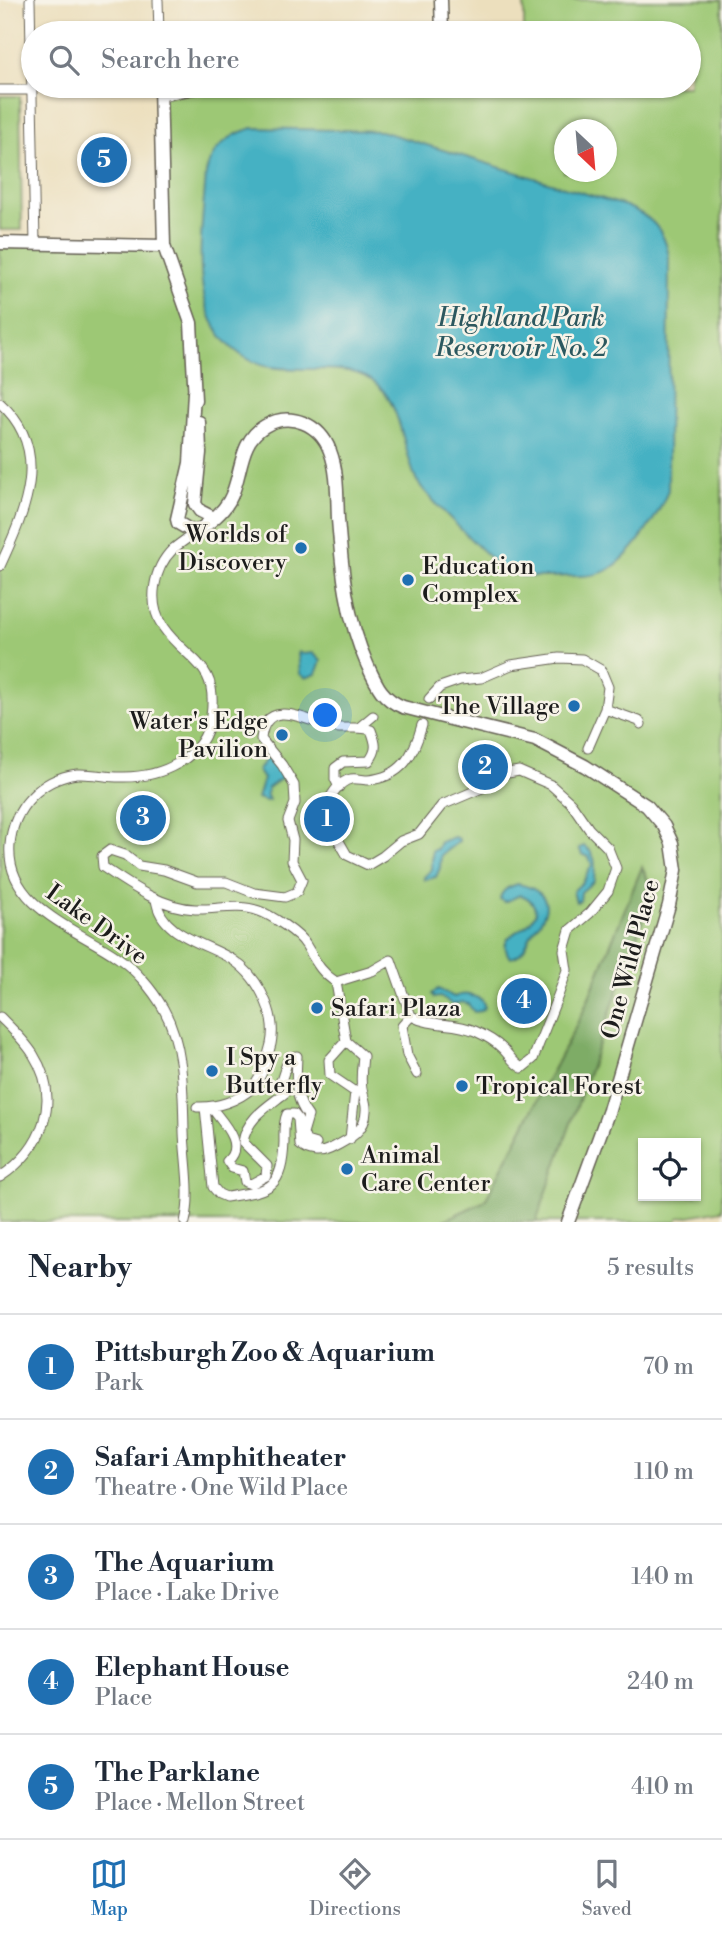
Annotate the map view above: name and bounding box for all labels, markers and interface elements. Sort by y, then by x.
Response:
search box [21,21,701,98]
icon: search [45,41,83,79]
text: Search here [101,44,240,76]
north arrow [554,119,617,182]
pin: 5 [81,134,127,186]
water label: Highland Park Reservoir No. 2 [434,302,608,364]
place label: Worlds of Discovery [178,520,288,578]
marker: Worlds of Discovery [293,540,309,556]
place label: Education Complex [422,552,534,610]
marker: Education Complex [400,572,416,588]
place label: The Village [438,692,560,722]
your location [308,698,342,732]
marker: The Village [566,698,582,714]
place label: Water's Edge Pavilion [129,707,268,765]
marker: Water's Edge Pavilion [274,727,290,743]
pin: 2 [462,741,508,793]
pin: 3 [120,792,166,844]
pin: 1 [304,793,350,845]
street label: One Wild Place [595,876,667,1043]
street label: Lake Drive [40,878,153,972]
pin: 4 [501,975,547,1027]
place label: Safari Plaza [331,994,462,1024]
marker: Safari Plaza [309,1000,325,1016]
place label: I Spy a Butterfly [225,1043,323,1101]
marker: I Spy a Butterfly [204,1063,220,1079]
place label: Tropical Forest [476,1072,643,1102]
marker: Tropical Forest [454,1078,470,1094]
map controls [638,1138,701,1201]
button: locate [638,1138,701,1201]
place label: Animal Care Center [360,1141,491,1199]
marker: Animal Care Center [339,1161,355,1177]
text: Nearby [28,1249,132,1287]
text: 5 results [607,1254,694,1282]
text: Pittsburgh Zoo & Aquarium [95,1337,435,1369]
text: 1 [45,1353,57,1381]
text: 70 m [643,1353,694,1381]
text: Park [95,1369,143,1397]
text: Safari Amphitheater [95,1442,346,1474]
text: 2 [44,1458,58,1486]
text: 110 m [634,1458,694,1486]
text: Theatre · One Wild Place [95,1474,348,1502]
text: The Aquarium [95,1547,274,1579]
text: 3 [44,1563,58,1591]
text: 140 m [631,1563,694,1591]
text: Place · Lake Drive [95,1579,279,1607]
text: Elephant House [95,1652,289,1684]
text: 4 [43,1668,59,1696]
text: 240 m [627,1668,694,1696]
text: Place [95,1684,152,1712]
text: The Parklane [95,1757,260,1789]
text: 5 [44,1773,58,1801]
text: 410 m [631,1773,694,1801]
text: Place · Mellon Street [95,1789,305,1817]
tab: Map [90,1855,128,1921]
tab: Directions [309,1855,401,1921]
tab: Saved [582,1855,632,1921]

